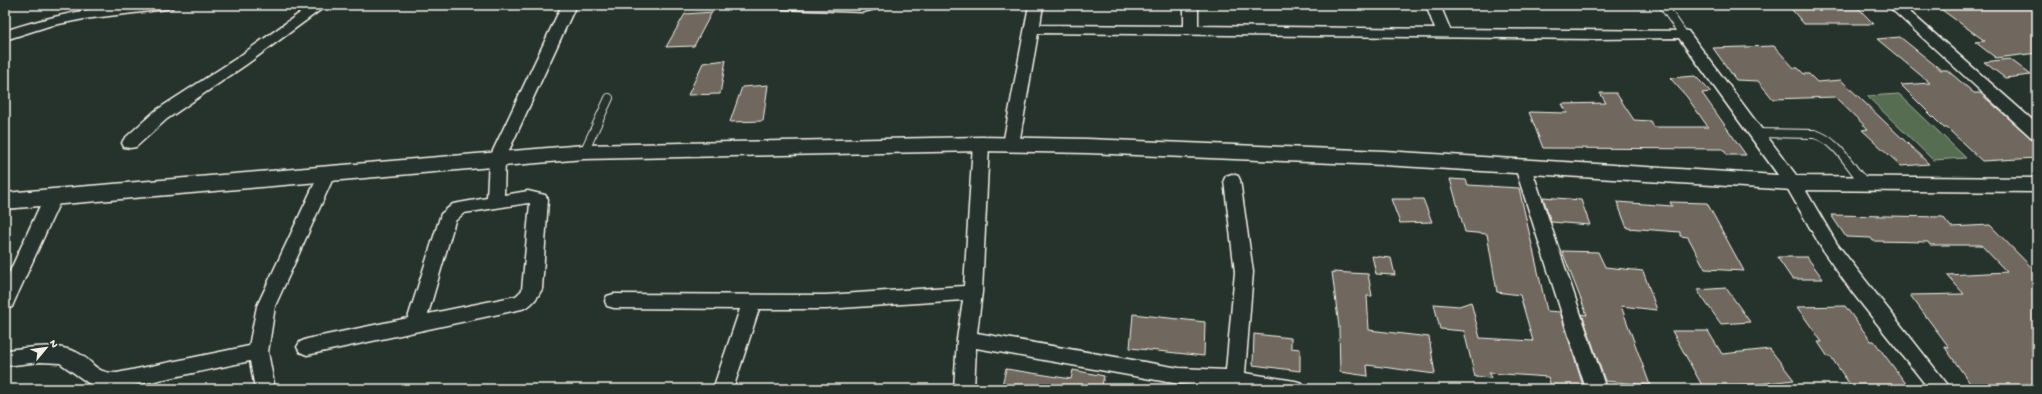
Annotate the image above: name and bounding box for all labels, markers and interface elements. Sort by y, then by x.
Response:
north arrow [26,328,66,368]
text: N [46,338,60,350]

